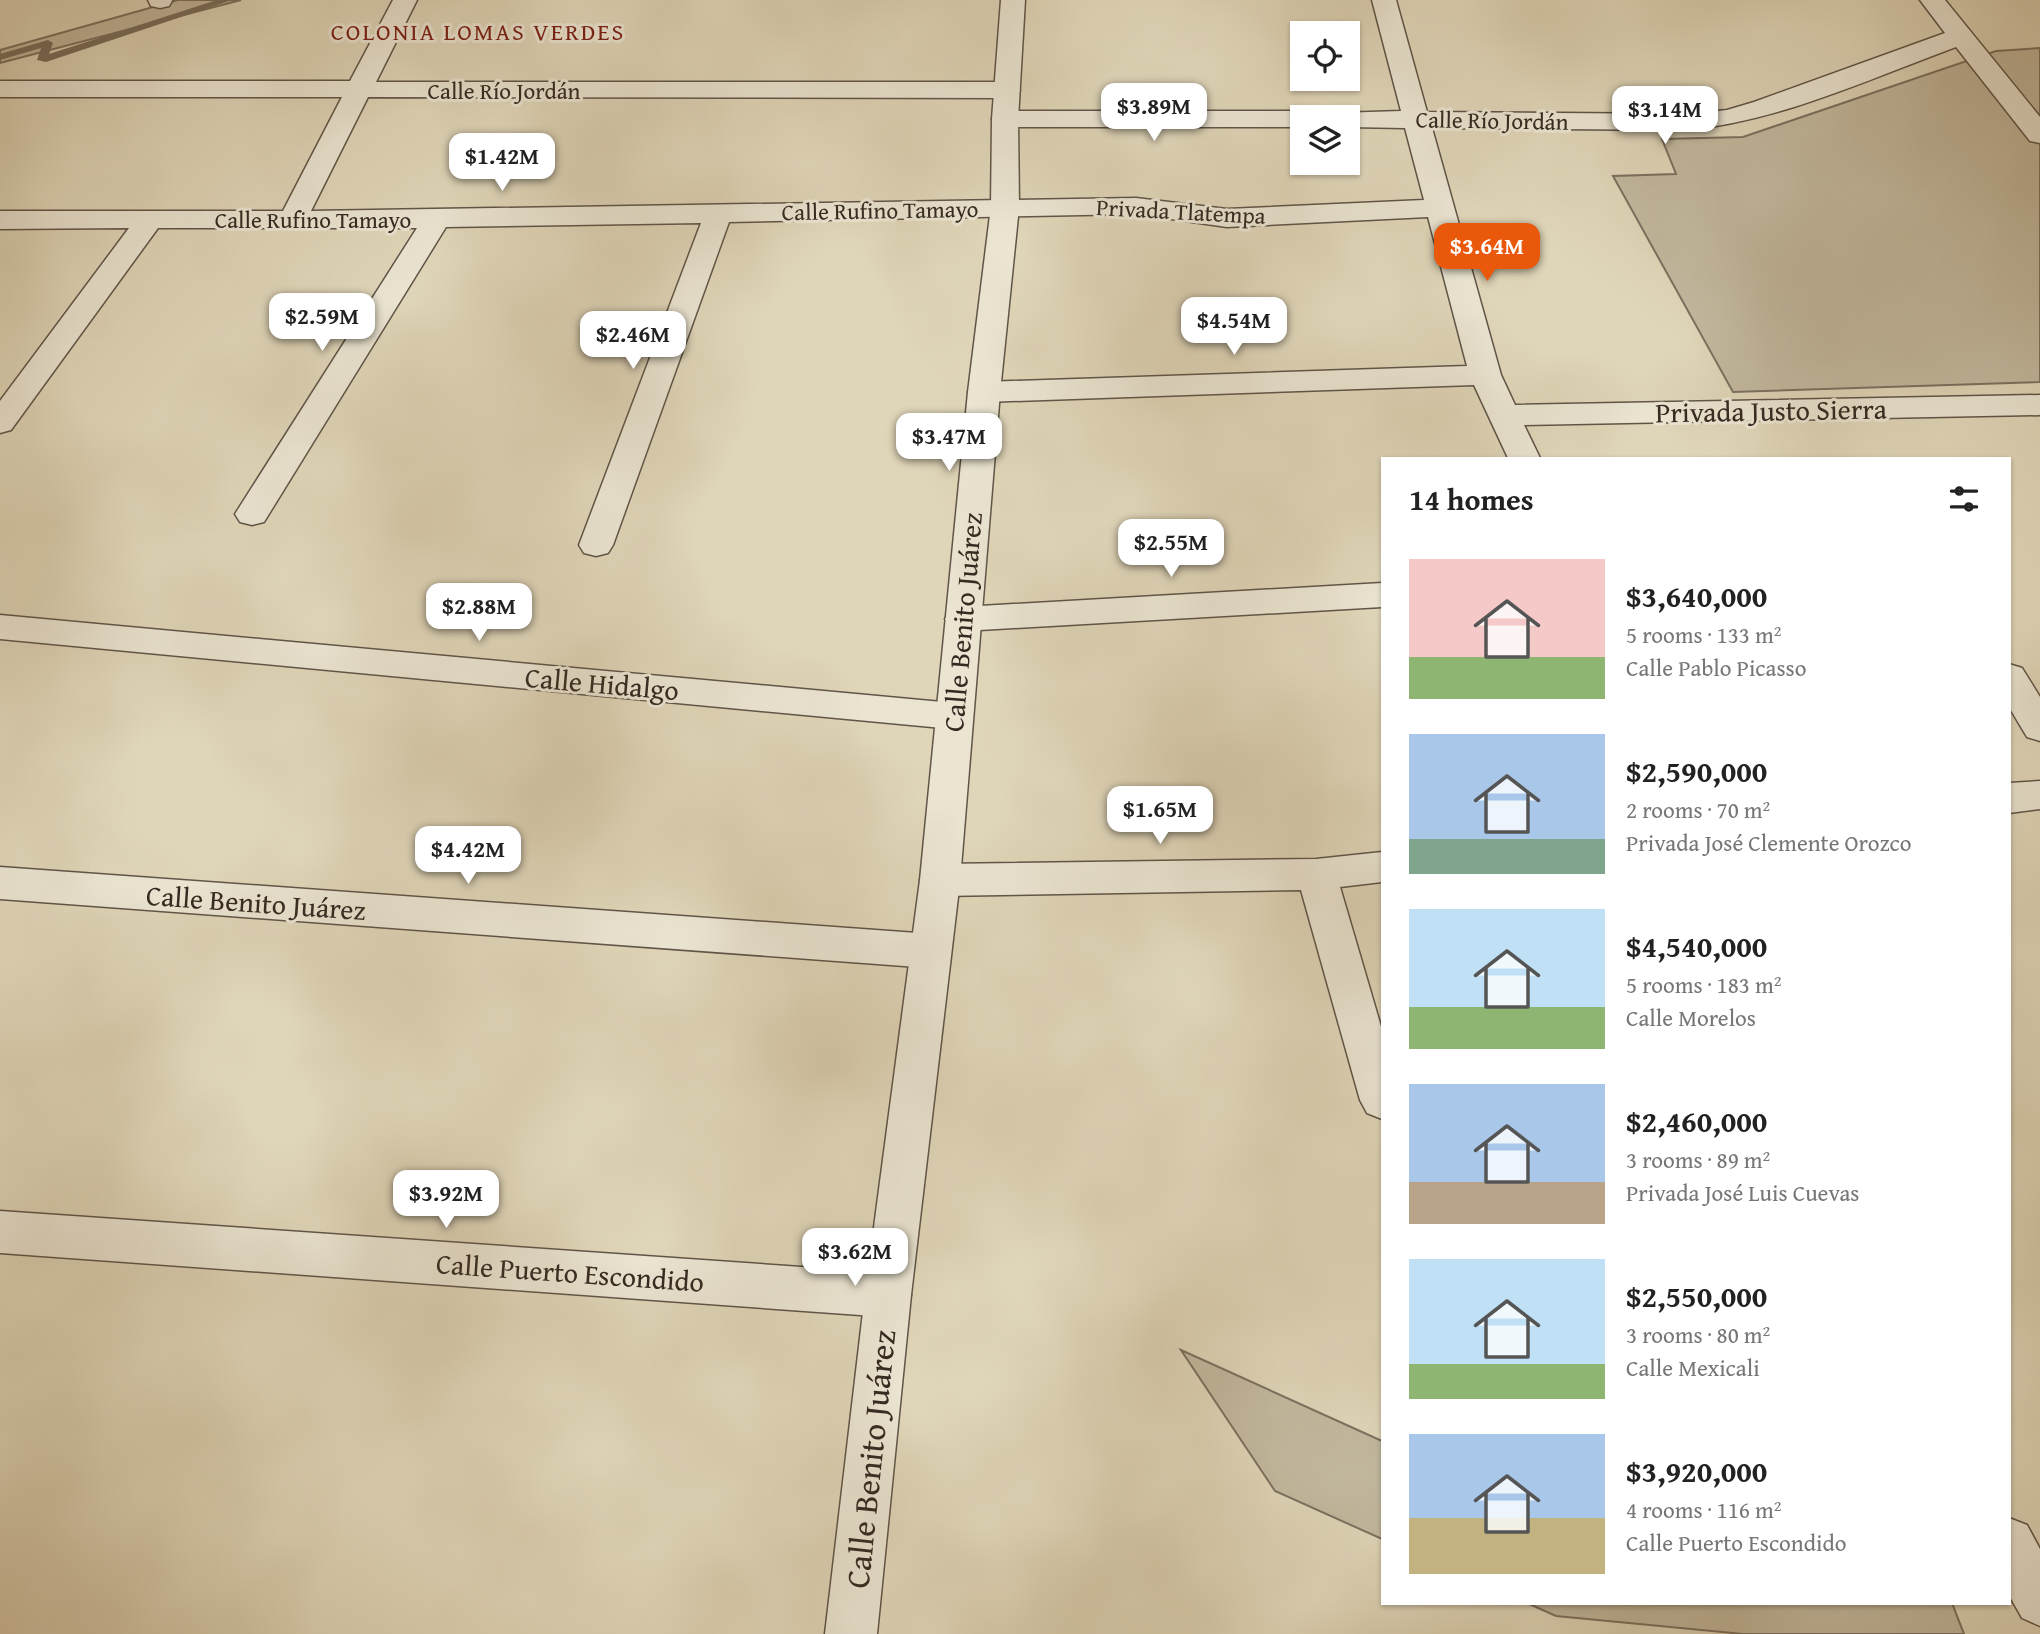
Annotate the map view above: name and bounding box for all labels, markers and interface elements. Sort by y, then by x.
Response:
district label: COLONIA LOMAS VERDES [331,14,625,49]
map controls [1290,21,1360,175]
button: locate [1290,21,1360,91]
street label: Calle Río Jordán [428,74,581,107]
pin: $3.89M [1097,83,1211,143]
pin: $3.14M [1608,86,1722,146]
text: $3.89M [1117,89,1191,122]
text: $3.14M [1628,92,1702,125]
street label: Calle Río Jordán [1415,102,1569,138]
button: layers [1290,105,1360,175]
pin: $1.42M [445,134,559,193]
text: $1.42M [465,139,539,172]
street label: Privada Tlatempa [1095,190,1267,232]
street label: Calle Rufino Tamayo [781,192,979,228]
street label: Calle Rufino Tamayo [215,203,411,236]
pin: $3.64M [1430,224,1544,283]
text: $3.64M [1450,229,1524,262]
pin: $2.59M [265,294,379,353]
pin: $4.54M [1177,298,1291,357]
text: $2.59M [285,299,359,332]
text: $4.54M [1197,303,1271,336]
pin: $2.46M [576,312,690,371]
text: $2.46M [596,317,670,350]
street label: Privada Justo Sierra [1655,387,1888,433]
pin: $3.47M [892,414,1006,473]
text: $3.47M [912,419,986,452]
text: 14 homes [1409,477,1534,521]
icon: filters [1945,480,1983,518]
street label: Calle Benito Juárez [932,511,992,733]
pin: $2.55M [1114,520,1228,579]
text: $2.55M [1134,525,1208,558]
text: $3,640,000 [1626,574,1767,618]
pin: $2.88M [422,584,536,643]
icon: home [1465,587,1549,671]
text: $2.88M [442,589,516,622]
text: 5 rooms · 133 m² [1626,618,1781,651]
text: Calle Pablo Picasso [1626,651,1806,684]
street label: Calle Hidalgo [523,656,681,710]
text: $2,590,000 [1626,749,1767,793]
icon: home [1465,762,1549,846]
pin: $1.65M [1103,786,1217,846]
text: $1.65M [1123,792,1197,825]
text: 2 rooms · 70 m² [1626,793,1770,826]
pin: $4.42M [411,826,525,886]
text: Privada José Clemente Orozco [1626,826,1911,859]
text: $4.42M [431,832,505,865]
street label: Calle Benito Juárez [145,874,367,930]
text: $4,540,000 [1626,924,1767,968]
icon: home [1465,937,1549,1021]
text: 5 rooms · 183 m² [1626,968,1781,1001]
text: Calle Morelos [1626,1001,1756,1034]
text: $2,460,000 [1626,1099,1767,1143]
icon: home [1465,1112,1549,1196]
text: 3 rooms · 89 m² [1626,1143,1770,1176]
pin: $3.92M [389,1170,503,1230]
text: $3.92M [409,1176,483,1209]
text: Privada José Luis Cuevas [1626,1176,1859,1209]
pin: $3.62M [798,1228,912,1288]
text: $3.62M [818,1234,892,1267]
street label: Calle Puerto Escondido [435,1242,705,1302]
text: $2,550,000 [1626,1274,1767,1318]
icon: home [1465,1287,1549,1371]
text: 3 rooms · 80 m² [1626,1318,1770,1351]
street label: Calle Benito Juárez [833,1327,907,1591]
text: Calle Mexicali [1626,1351,1760,1384]
text: $3,920,000 [1626,1449,1767,1493]
icon: home [1465,1462,1549,1546]
text: 4 rooms · 116 m² [1626,1493,1781,1526]
text: Calle Puerto Escondido [1626,1526,1847,1559]

